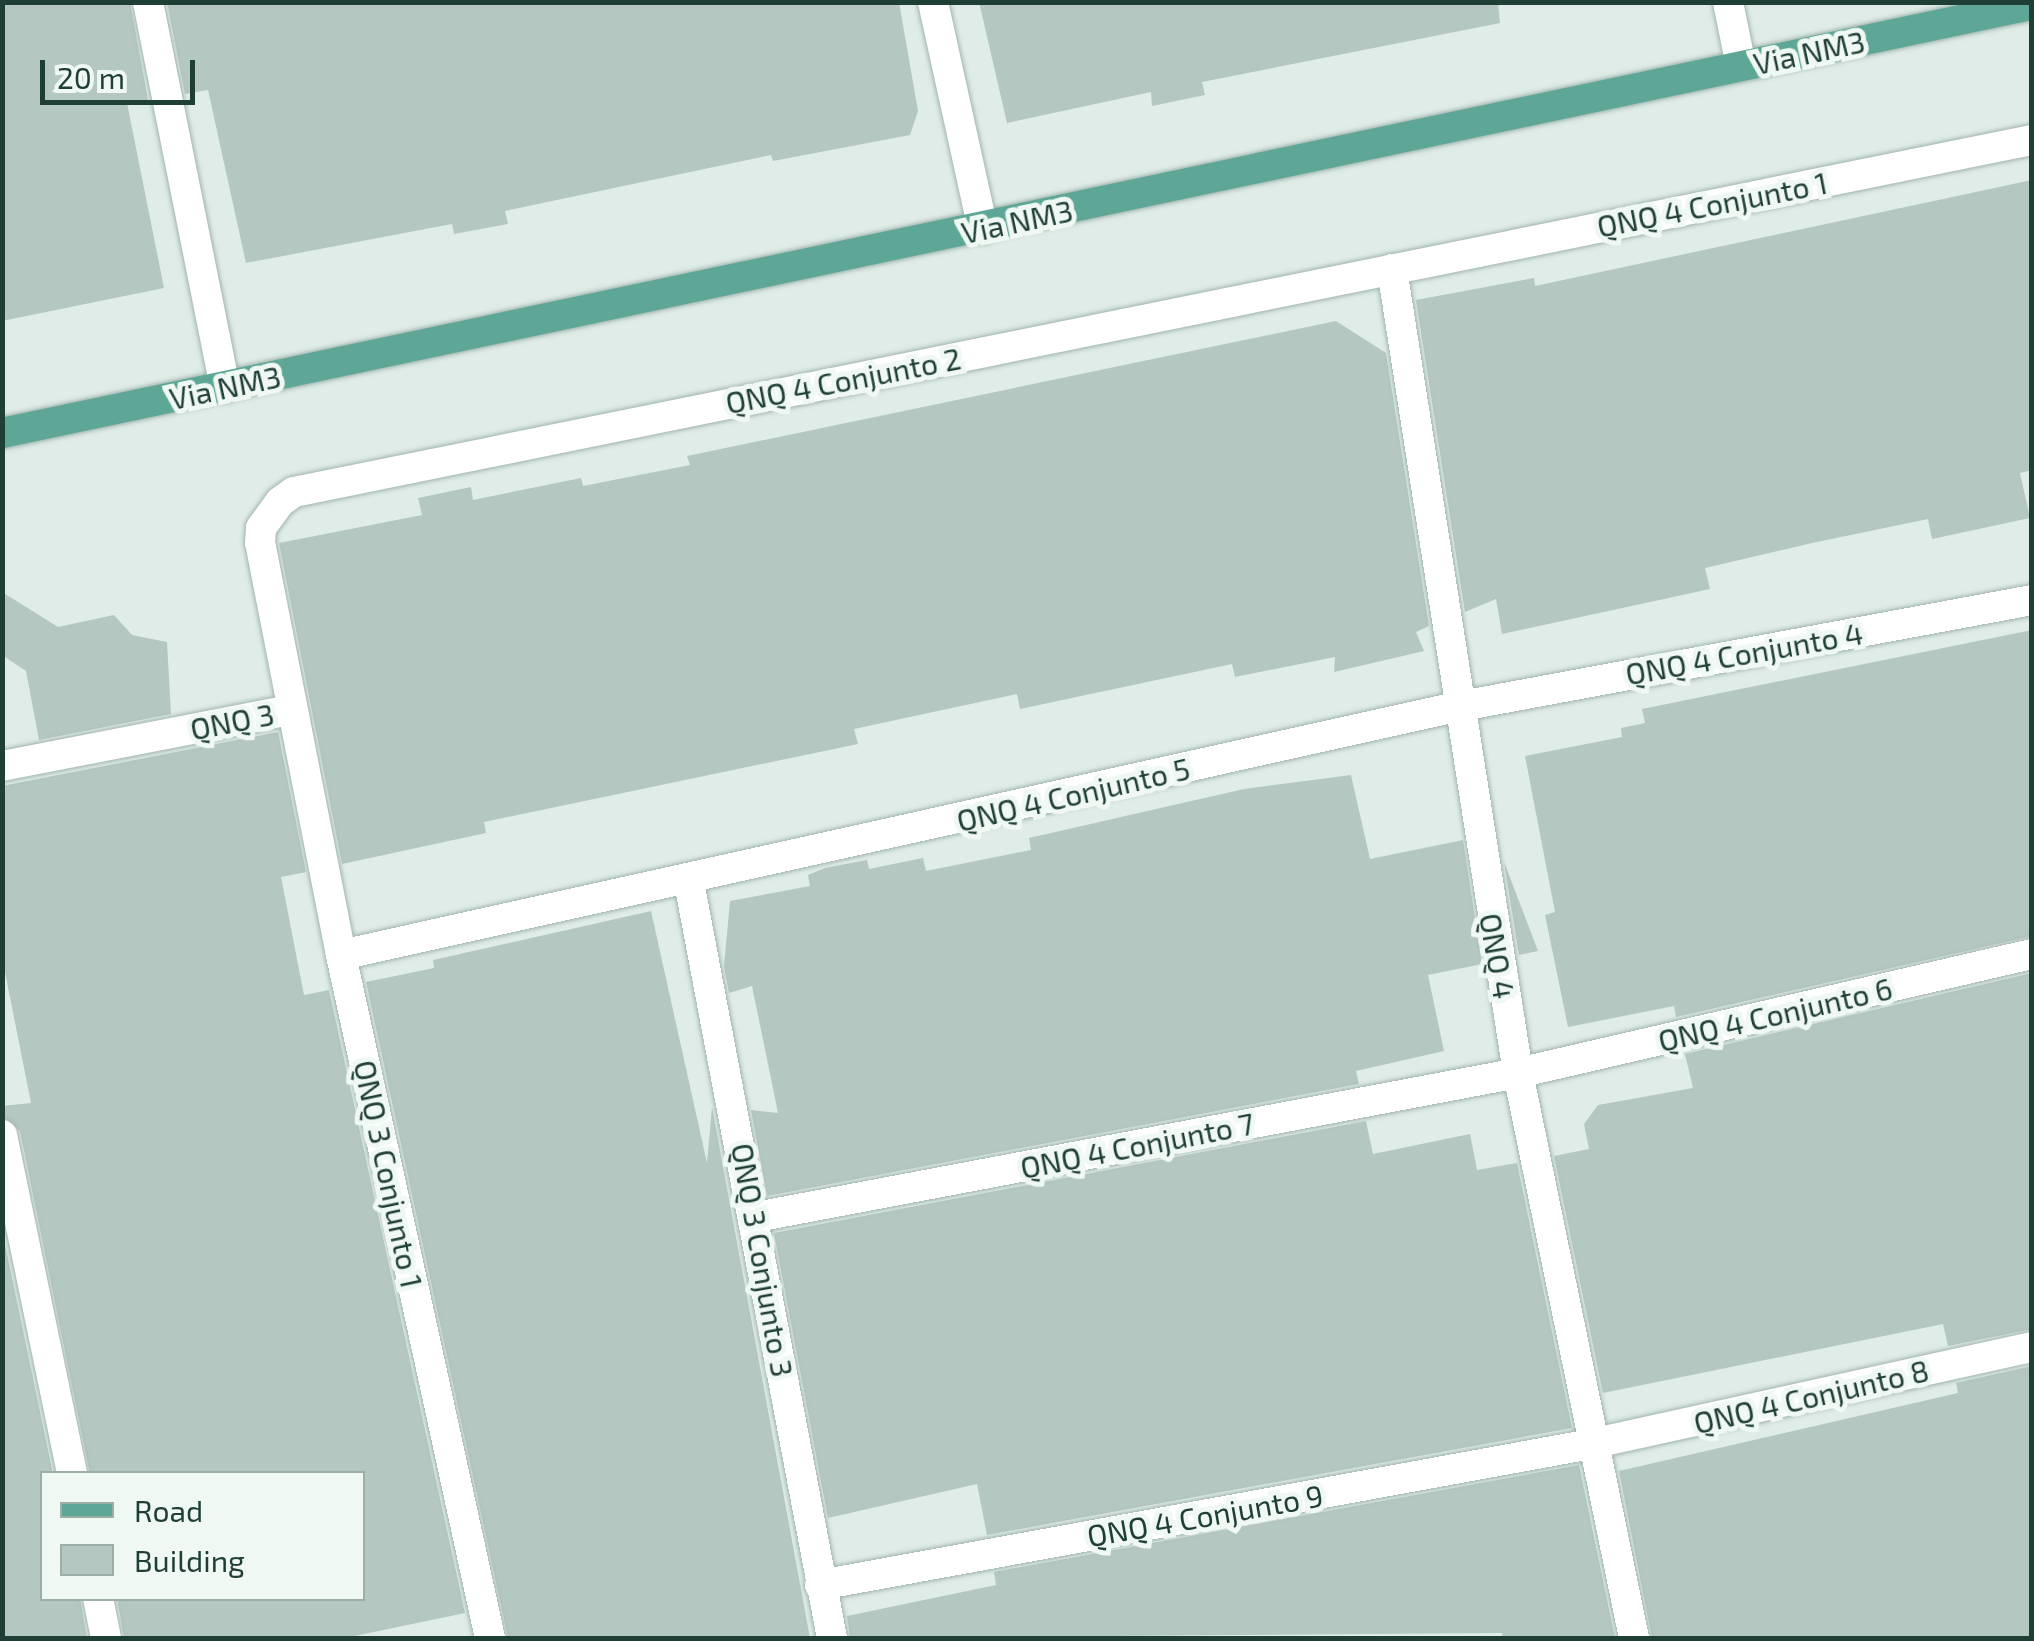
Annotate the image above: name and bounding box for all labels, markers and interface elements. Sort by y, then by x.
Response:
street label: Via NM3 [1750,23,1868,81]
scale bar [45,40,200,102]
text: 20 m [57,59,125,95]
street label: QNQ 4 Conjunto 1 [1594,164,1830,244]
street label: Via NM3 [958,192,1076,250]
street label: QNQ 4 Conjunto 2 [722,340,964,420]
street label: Via NM3 [166,358,284,416]
street label: QNQ 4 Conjunto 4 [1623,614,1865,692]
street label: QNQ 3 [187,695,277,747]
street label: QNQ 4 Conjunto 5 [953,750,1193,838]
street label: QNQ 4 [1473,910,1523,1002]
street label: QNQ 4 Conjunto 6 [1654,970,1896,1058]
street label: QNQ 3 Conjunto 1 [347,1057,431,1291]
street label: QNQ 4 Conjunto 7 [1017,1105,1257,1185]
street label: QNQ 3 Conjunto 3 [725,1140,801,1380]
street label: QNQ 4 Conjunto 8 [1690,1351,1932,1441]
legend [40,1471,365,1601]
street label: QNQ 4 Conjunto 9 [1084,1477,1326,1553]
text: Road [134,1492,203,1528]
text: Building [134,1542,245,1578]

